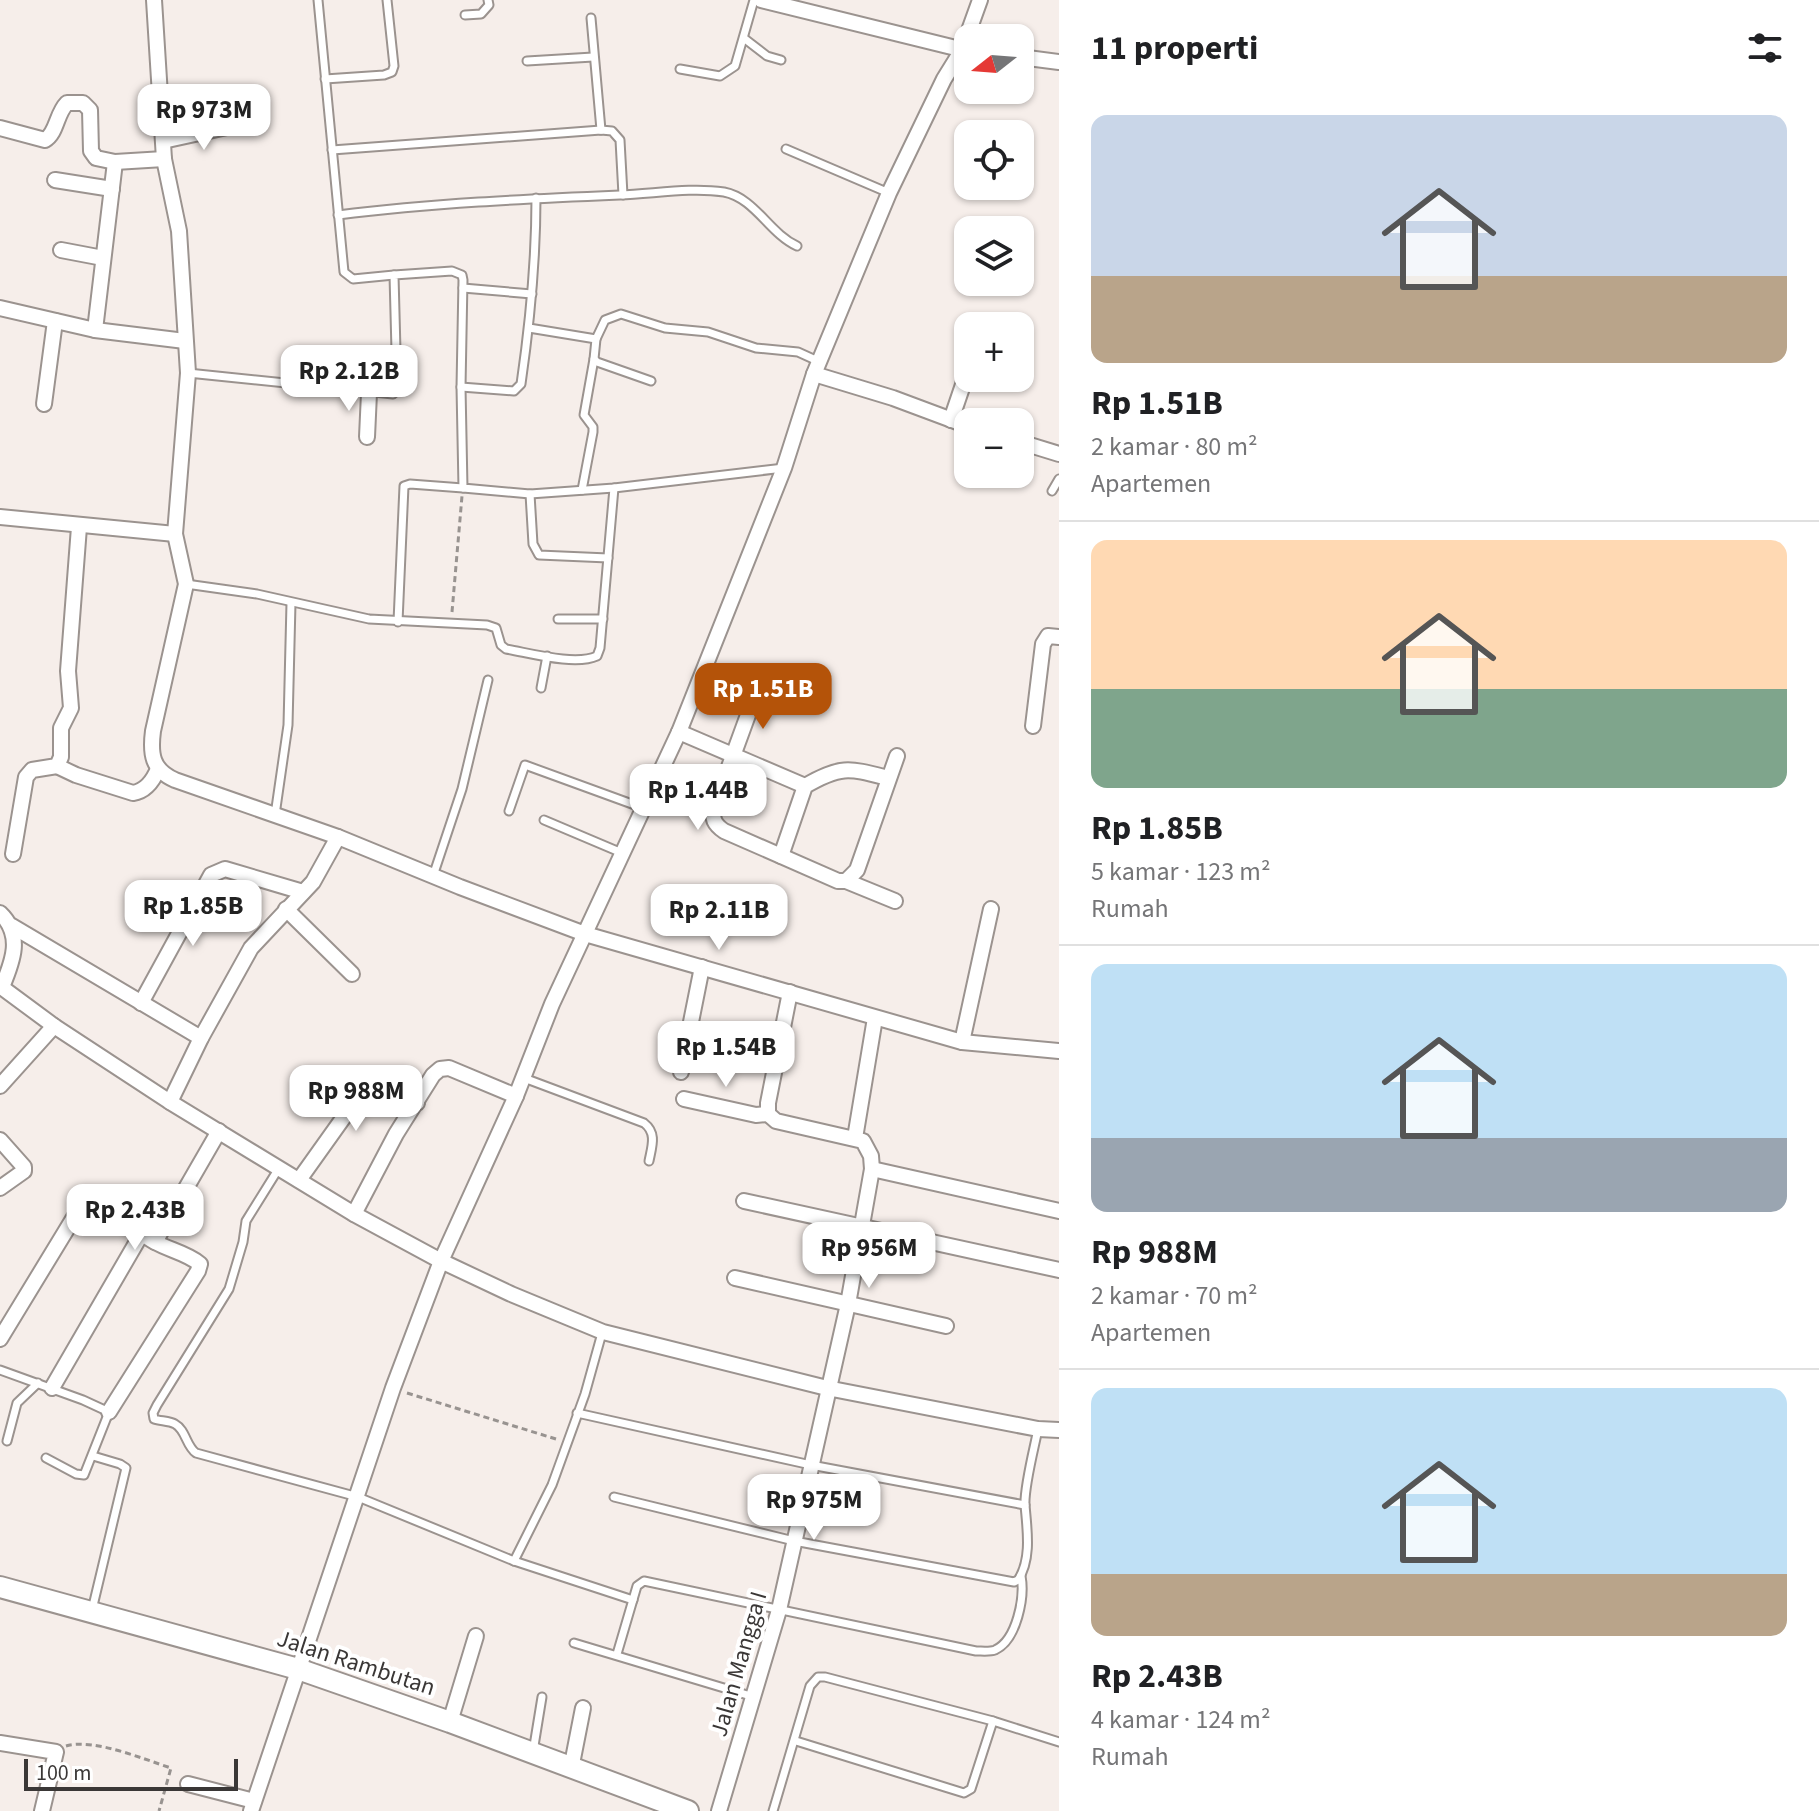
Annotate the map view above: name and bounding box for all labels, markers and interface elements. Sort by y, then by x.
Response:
north arrow [954,24,1034,104]
map controls [954,24,1034,488]
text: 11 properti [1091,24,1258,73]
icon: filters [1743,26,1787,70]
pin: Rp 973M [130,84,278,152]
text: Rp 973M [155,91,253,128]
button: locate [954,120,1034,200]
icon: home [1367,167,1511,311]
button: layers [954,216,1034,296]
button: + [954,312,1034,392]
pin: Rp 2.12B [266,345,432,413]
text: Rp 2.12B [299,352,399,389]
text: Rp 1.51B [1091,379,1223,428]
button: − [954,408,1034,488]
text: 2 kamar · 80 m² [1091,428,1258,465]
text: Apartemen [1091,465,1211,502]
icon: home [1367,592,1511,736]
pin: Rp 1.51B [680,663,846,731]
text: Rp 1.51B [713,670,813,707]
pin: Rp 1.44B [615,764,781,832]
text: Rp 1.44B [648,771,748,808]
text: Rp 1.85B [1091,804,1223,853]
text: 5 kamar · 123 m² [1091,853,1270,890]
pin: Rp 1.85B [110,880,276,948]
pin: Rp 2.11B [636,884,802,952]
text: Rp 1.85B [143,887,243,924]
text: Rumah [1091,890,1169,927]
text: Rp 2.11B [669,891,769,928]
icon: home [1367,1016,1511,1160]
pin: Rp 1.54B [643,1021,809,1089]
text: Rp 1.54B [676,1028,776,1065]
pin: Rp 988M [282,1065,430,1133]
text: Rp 988M [307,1072,405,1109]
pin: Rp 2.43B [52,1184,218,1252]
text: Rp 2.43B [85,1191,185,1228]
pin: Rp 956M [795,1222,943,1290]
text: Rp 988M [1091,1228,1218,1277]
text: Rp 956M [820,1229,918,1266]
text: 2 kamar · 70 m² [1091,1277,1258,1314]
text: Apartemen [1091,1314,1211,1351]
icon: home [1367,1440,1511,1584]
pin: Rp 975M [740,1474,888,1542]
text: Rp 975M [765,1481,863,1518]
street label: Jalan Mangga I [702,1587,776,1741]
street label: Jalan Rambutan [272,1621,440,1705]
text: Rp 2.43B [1091,1652,1223,1701]
text: 4 kamar · 124 m² [1091,1701,1270,1738]
text: Rumah [1091,1738,1169,1775]
scale bar [24,1755,238,1791]
text: 100 m [36,1757,91,1789]

